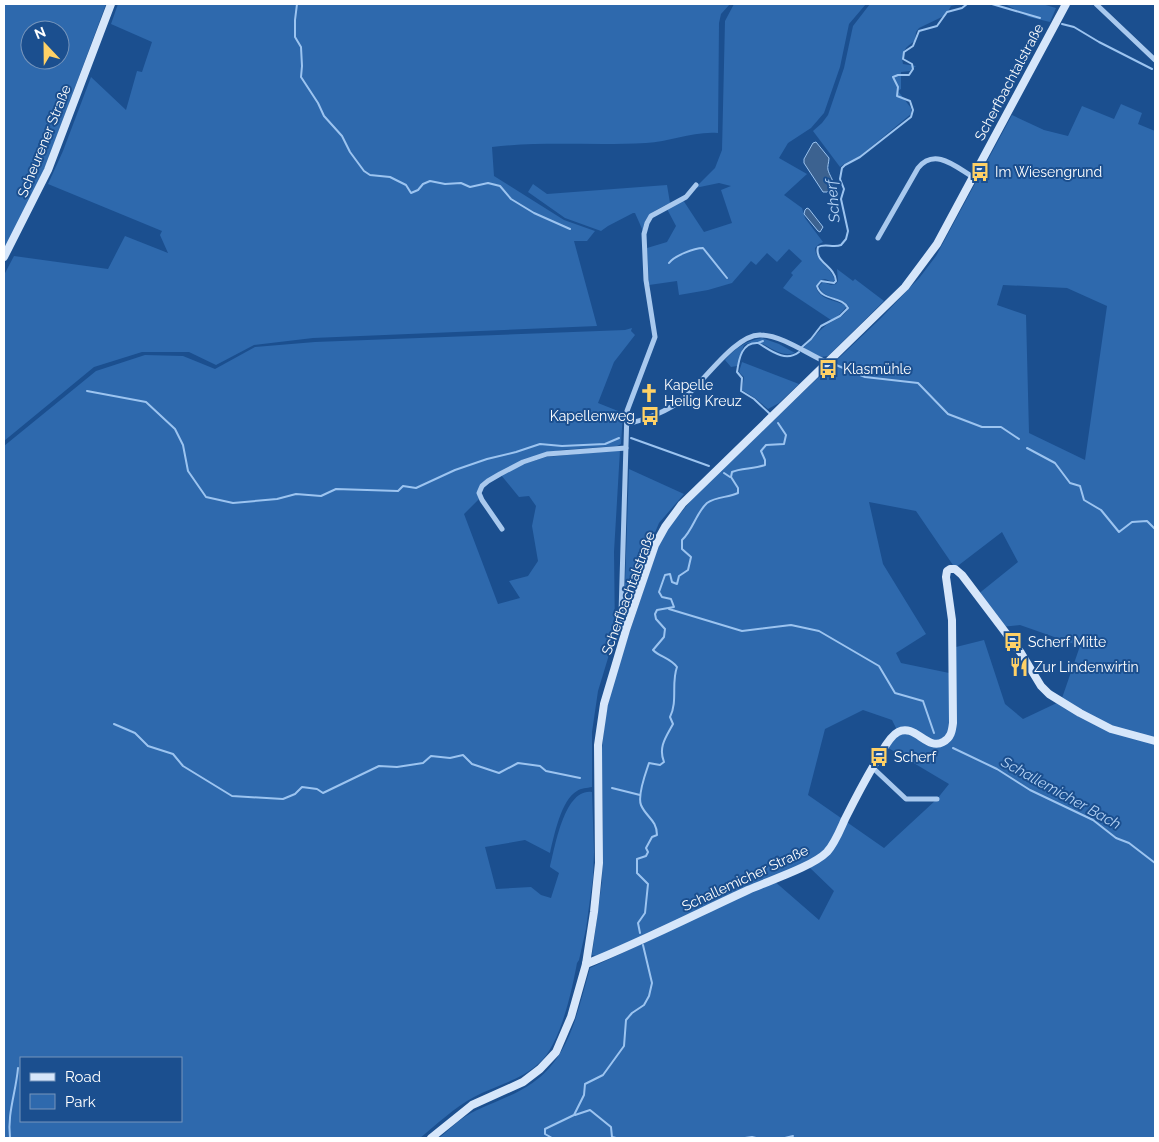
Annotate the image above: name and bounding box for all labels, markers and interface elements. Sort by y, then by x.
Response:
north arrow [20,20,70,70]
street label: Scherfbachtalstraße [971,21,1047,143]
text: N [32,24,48,42]
street label: Scheurener Straße [14,82,74,200]
bus stop icon: Im Wiesengrund [969,161,991,183]
place label: Im Wiesengrund [995,164,1102,180]
water label: Scherf [822,177,844,224]
bus stop icon: Klasmühle [817,358,839,380]
place label: Klasmühle [843,361,912,377]
place label: Kapelle Heilig Kreuz [664,377,742,409]
church icon: Kapelle Heilig Kreuz [638,382,660,404]
bus stop icon: Kapellenweg [639,405,661,427]
place label: Kapellenweg [550,408,635,424]
street label: Scherfbachtalstraße [598,529,658,657]
bus stop icon: Scherf Mitte [1002,631,1024,653]
place label: Scherf Mitte [1028,634,1106,650]
restaurant icon: Zur Lindenwirtin [1008,656,1030,678]
place label: Zur Lindenwirtin [1034,659,1139,675]
bus stop icon: Scherf [868,746,890,768]
place label: Scherf [894,749,937,765]
water label: Schallemicher Bach [997,752,1124,833]
street label: Schallemicher Straße [679,842,811,914]
legend [20,1057,182,1122]
text: Road [65,1068,101,1086]
text: Park [65,1093,96,1111]

